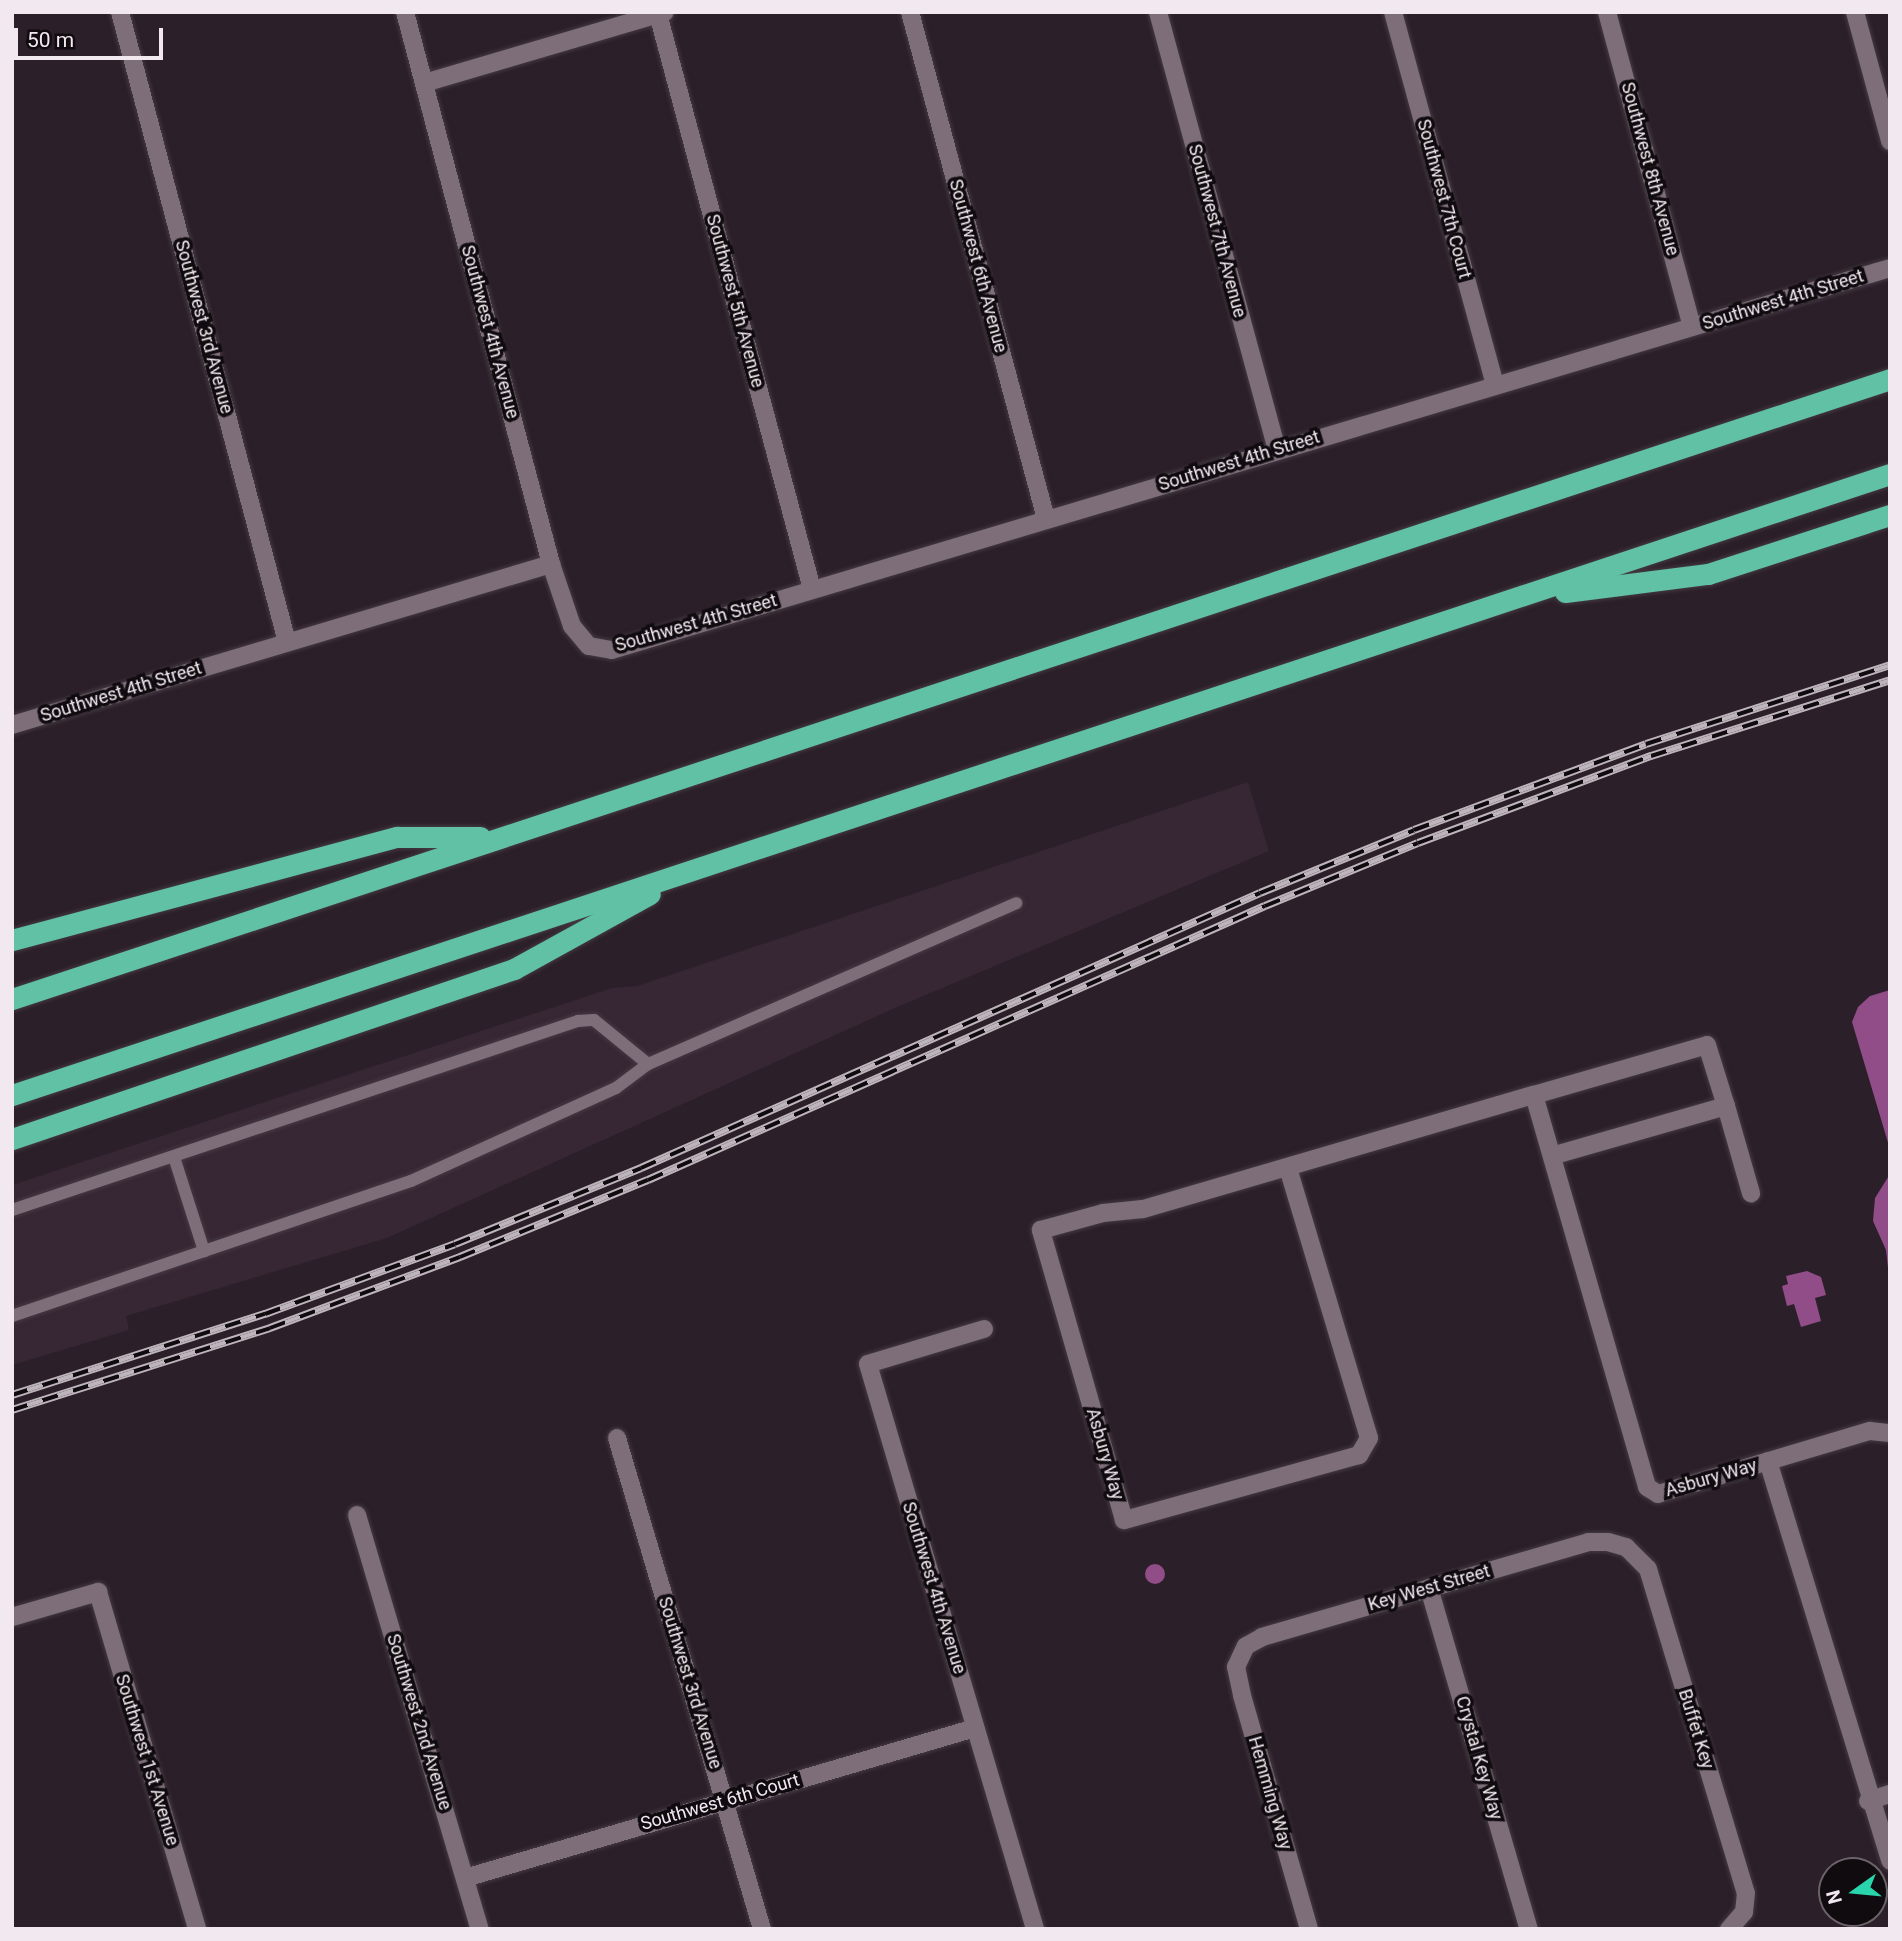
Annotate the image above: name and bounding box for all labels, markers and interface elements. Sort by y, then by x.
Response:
scale bar [18,14,166,58]
text: 50 m [27,28,74,52]
street label: Southwest 8th Avenue [1616,80,1684,258]
street label: Southwest 7th Court [1412,117,1476,281]
street label: Southwest 7th Avenue [1183,142,1251,320]
street label: Southwest 6th Avenue [944,177,1012,355]
street label: Southwest 5th Avenue [701,212,769,390]
street label: Southwest 3rd Avenue [170,238,238,416]
street label: Southwest 4th Avenue [456,243,524,421]
street label: Southwest 4th Street [1700,265,1866,335]
street label: Southwest 4th Street [1156,426,1322,496]
street label: Southwest 4th Street [613,590,779,656]
street label: Southwest 4th Street [38,657,204,727]
street label: Asbury Way [1082,1406,1128,1502]
street label: Asbury Way [1663,1455,1759,1501]
street label: Southwest 4th Avenue [898,1499,970,1677]
street label: Key West Street [1366,1560,1492,1616]
street label: Southwest 3rd Avenue [654,1594,726,1772]
street label: Southwest 2nd Avenue [382,1631,456,1813]
street label: Southwest 1st Avenue [111,1672,183,1848]
street label: Buffet Key [1674,1686,1718,1772]
street label: Crystal Key Way [1451,1694,1507,1822]
street label: Hemming Way [1244,1734,1296,1852]
street label: Southwest 6th Court [638,1769,802,1835]
north arrow [1818,1857,1888,1927]
text: N [1821,1888,1847,1906]

